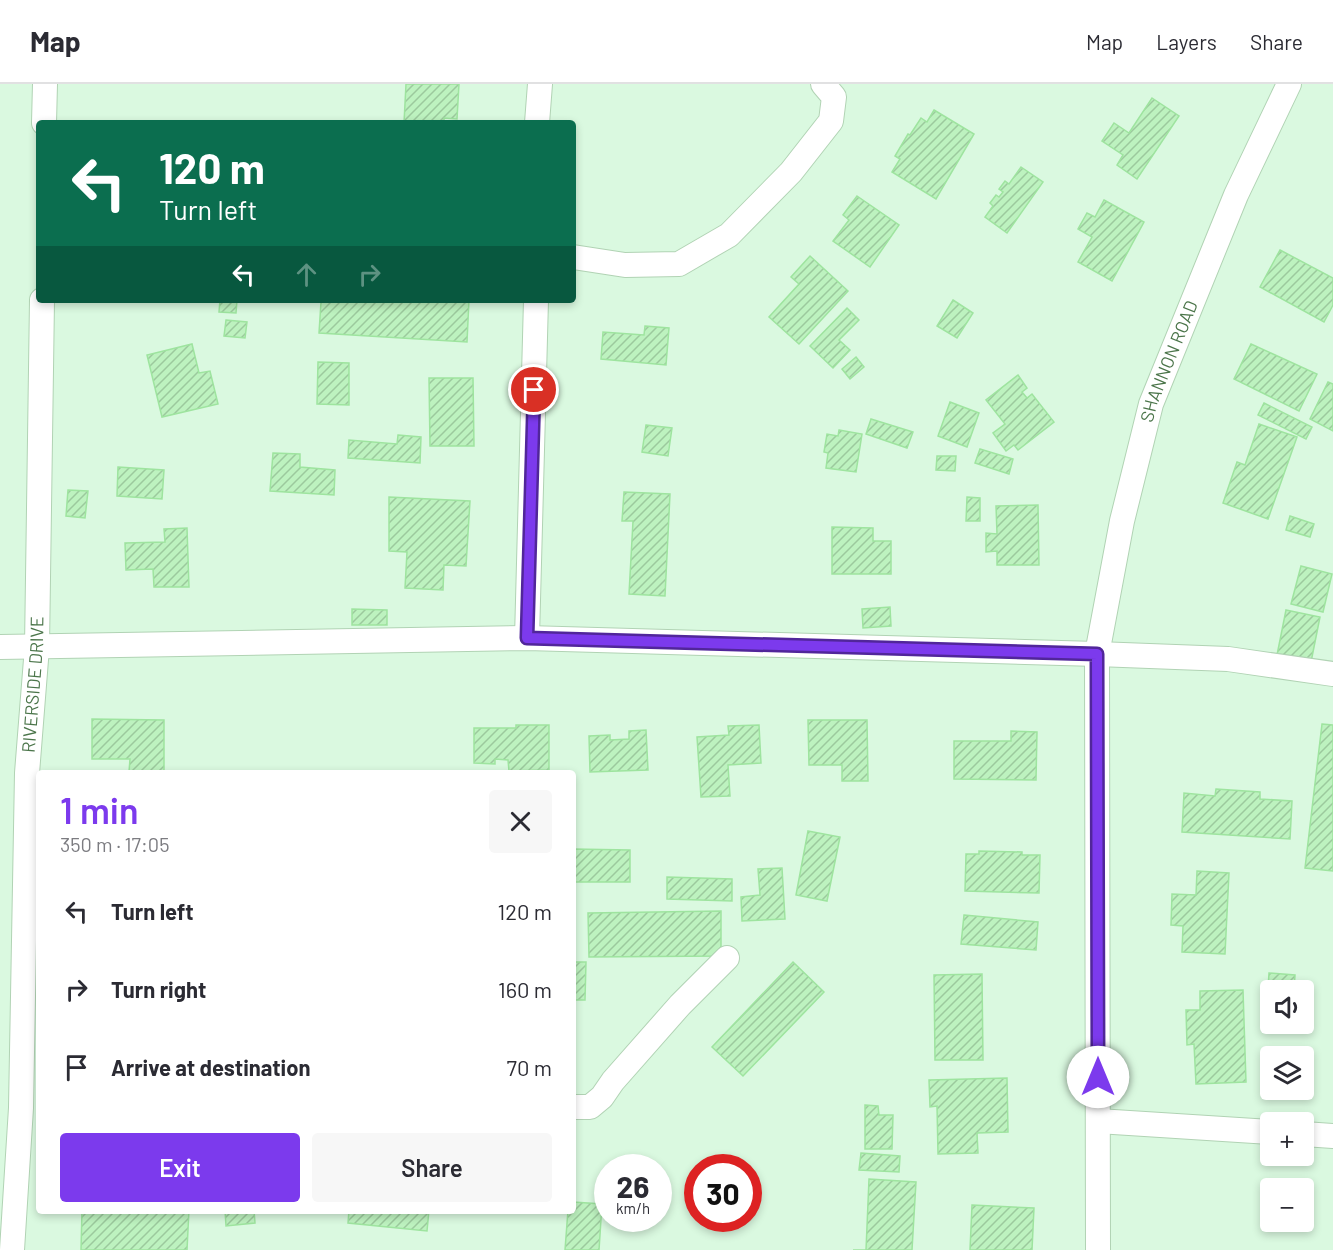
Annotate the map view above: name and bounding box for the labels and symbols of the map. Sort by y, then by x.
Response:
street label: SHANNON ROAD [1135,297,1202,424]
pin [508,364,559,415]
street label: RIVERSIDE DRIVE [17,616,47,754]
position arrow [1066,1045,1130,1109]
speed limit sign: 30 [684,1154,762,1232]

